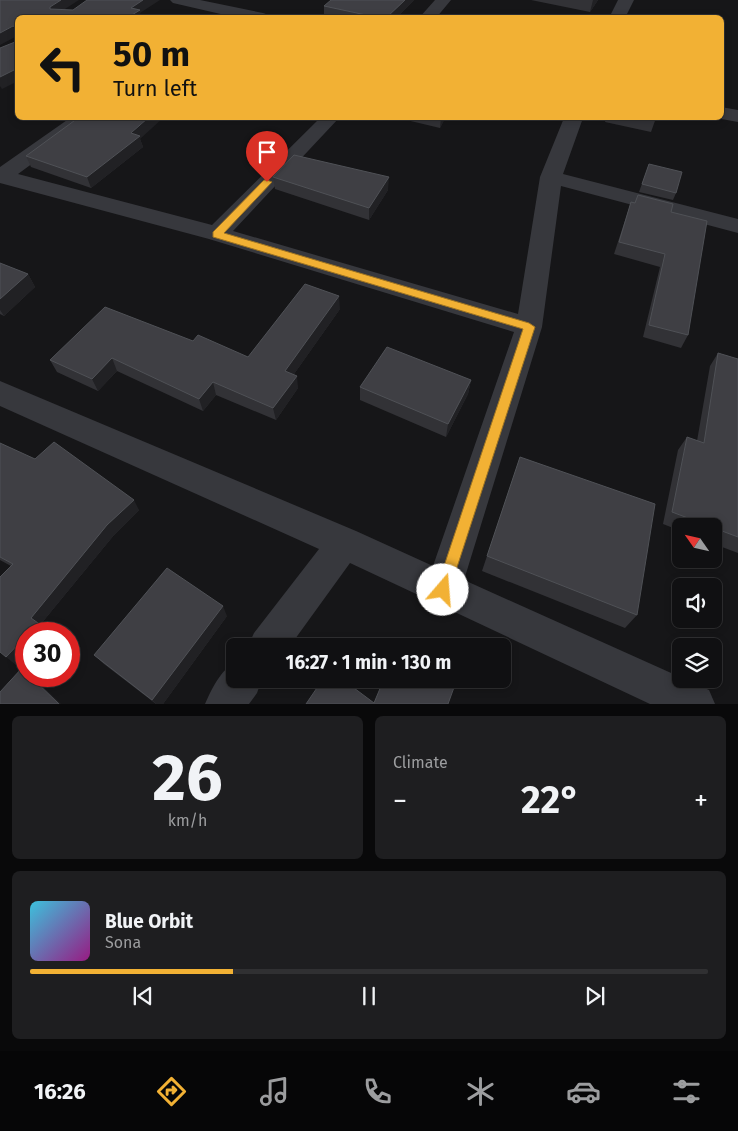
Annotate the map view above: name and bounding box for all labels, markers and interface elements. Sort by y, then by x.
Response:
text: 50 m [113,33,190,75]
icon: left [30,35,95,100]
text: Turn left [113,75,197,102]
pin [246,131,288,182]
icon: arrive [253,138,281,166]
north arrow [672,518,722,568]
map controls [672,518,722,688]
position arrow [416,563,468,615]
button: sound [672,578,722,628]
speed limit sign: 30 [15,622,80,687]
button: layers [672,638,722,688]
text: 16:27 · 1 min · 130 m [286,651,451,674]
text: 26 [152,739,223,817]
text: Climate [393,753,448,772]
text: 22° [521,777,580,823]
text: − [393,784,407,817]
text: + [694,784,708,817]
text: km/h [168,811,207,830]
text: Blue Orbit [105,910,193,933]
text: Sona [105,933,141,952]
icon: previous [129,982,157,1010]
icon: pause [355,982,383,1010]
icon: next [581,982,609,1010]
icon: directions [154,1074,189,1109]
icon: music [257,1074,292,1109]
icon: phone [360,1074,395,1109]
icon: climate [463,1074,498,1109]
icon: car [566,1074,601,1109]
icon: filters [669,1074,704,1109]
text: 16:26 [34,1078,86,1105]

